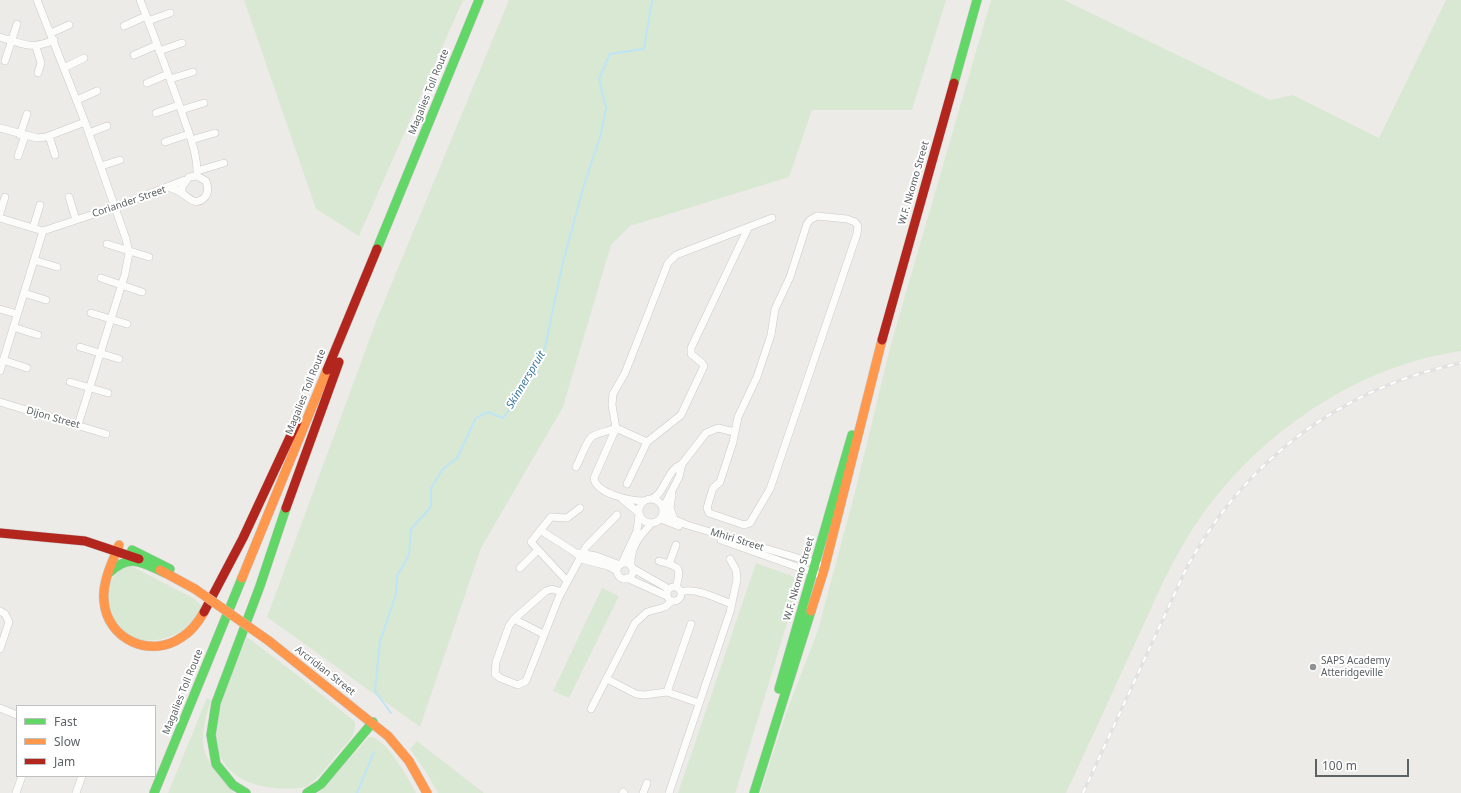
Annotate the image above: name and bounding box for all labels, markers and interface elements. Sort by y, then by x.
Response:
street label: Magalies Toll Route [406,48,452,136]
street label: W.F. Nkomo Street [896,140,932,226]
street label: Coriander Street [90,184,168,220]
street label: Magalies Toll Route [283,348,329,436]
water label: Skinnerspruit [504,349,548,411]
street label: Dijon Street [25,405,81,431]
street label: Mhiri Street [709,526,765,554]
street label: W.F. Nkomo Street [781,536,817,622]
street label: Arcridian Street [293,644,357,698]
street label: Magalies Toll Route [160,648,206,736]
place label: SAPS Academy Atteridgeville [1321,655,1390,678]
marker: SAPS Academy Atteridgeville [1308,662,1318,672]
legend [16,705,156,777]
text: Fast [54,713,77,730]
text: Slow [54,733,80,750]
scale bar [1317,751,1411,777]
text: Jam [54,753,75,770]
text: 100 m [1322,757,1357,774]

